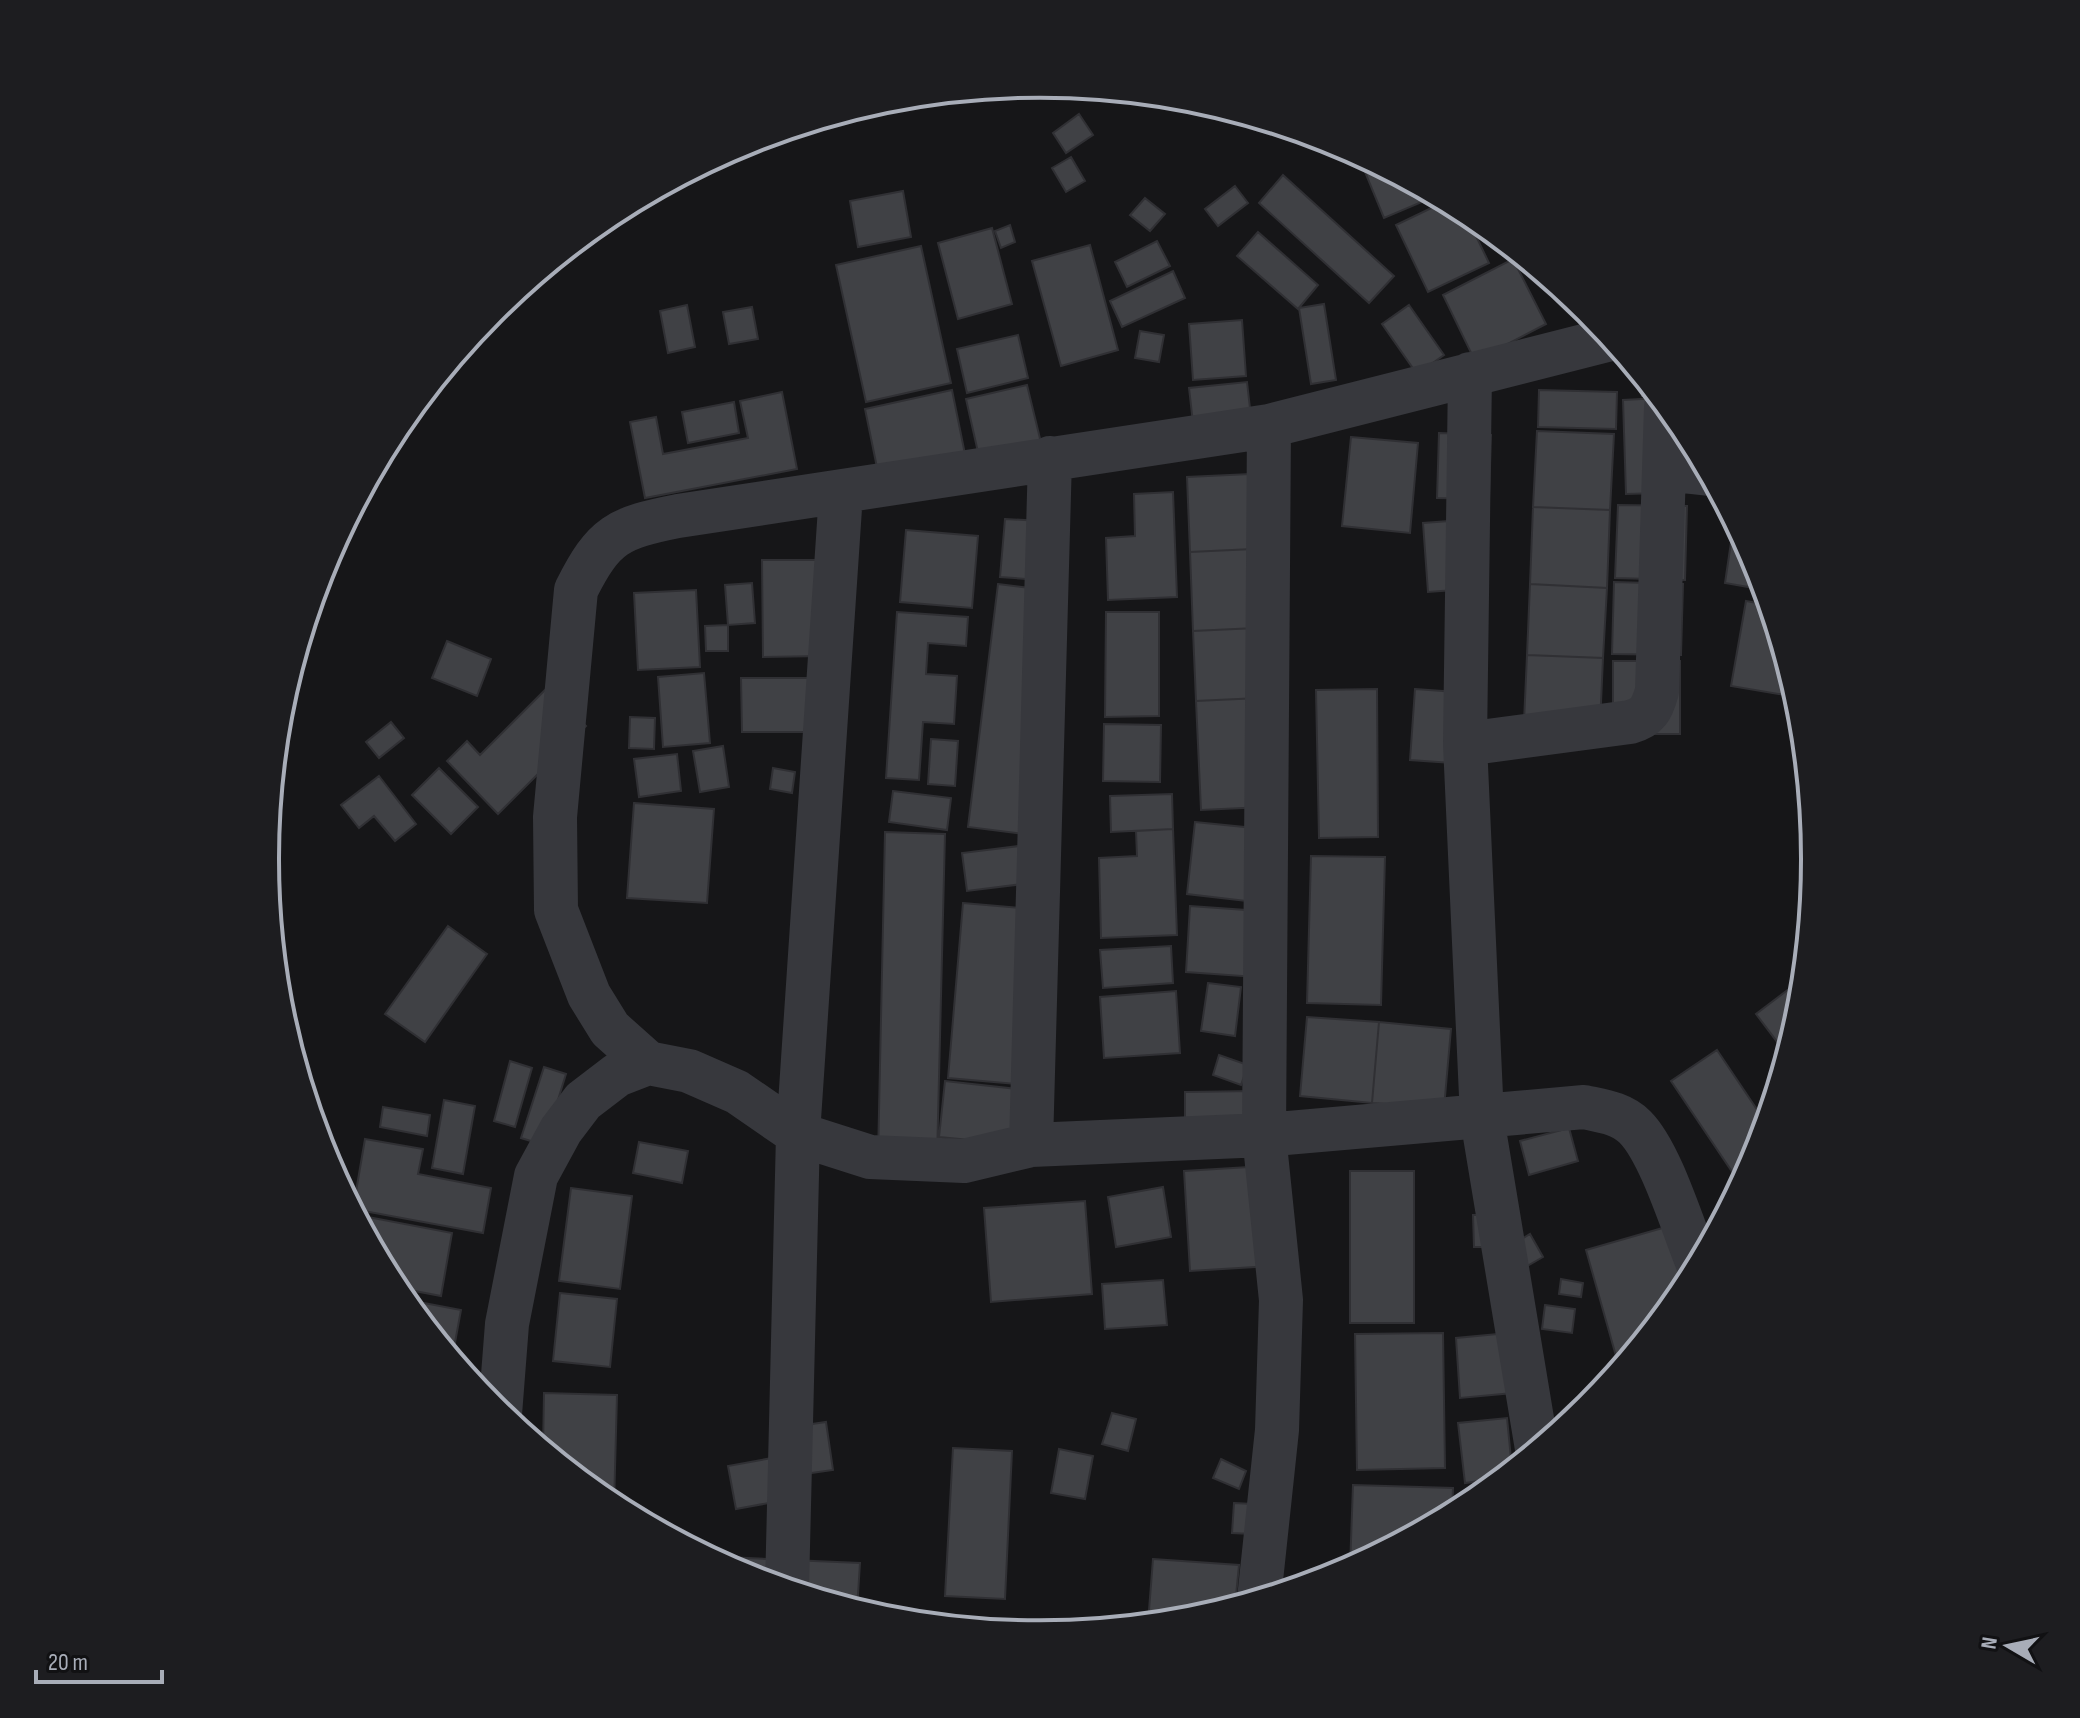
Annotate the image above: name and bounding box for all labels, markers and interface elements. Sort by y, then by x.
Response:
north arrow [1968,1606,2048,1686]
scale bar [36,1634,162,1684]
text: N [1975,1635,2004,1651]
text: 20 m [48,1648,88,1677]

